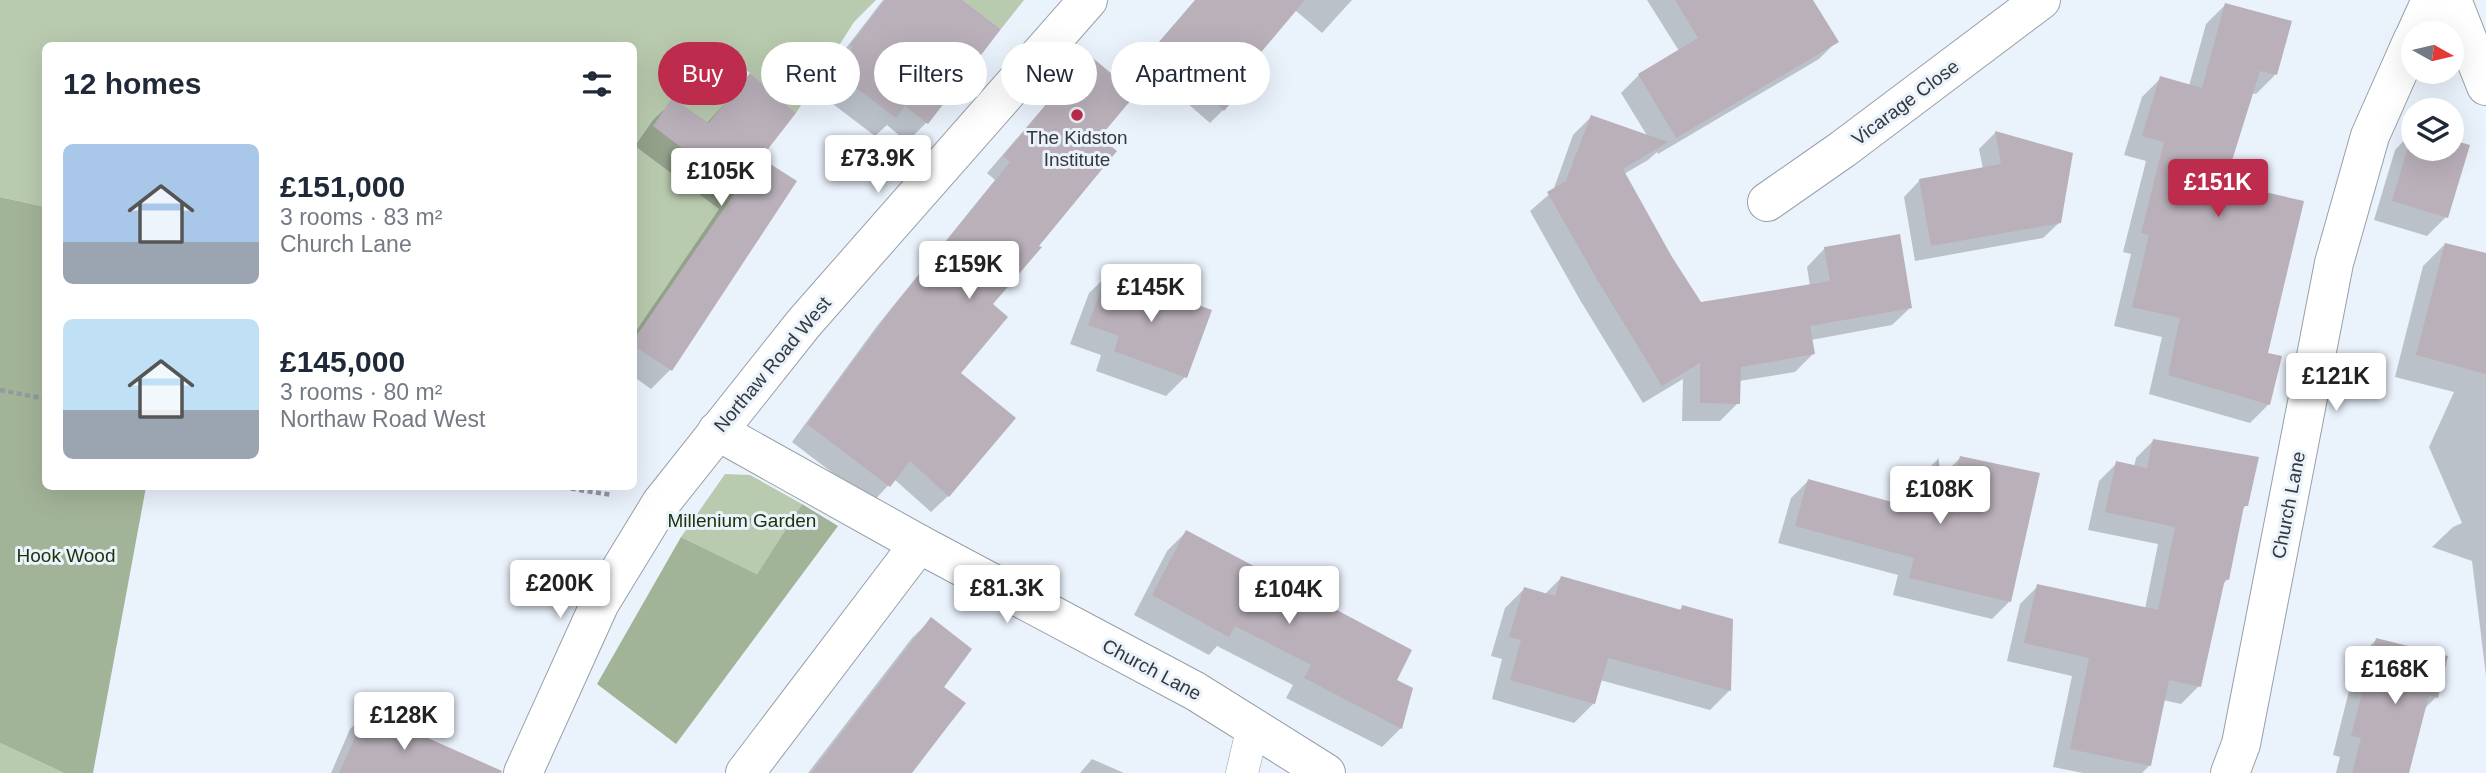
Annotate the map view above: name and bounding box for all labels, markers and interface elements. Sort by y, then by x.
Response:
north arrow [2401,21,2464,84]
map controls [2401,21,2464,161]
chip: Buy [658,42,747,105]
chip: Rent [761,42,860,105]
chip: Filters [874,42,987,105]
chip: New [1001,42,1097,105]
chip: Apartment [1111,42,1270,105]
street label: Vicarage Close [1848,55,1963,149]
icon: filters [578,65,616,103]
text: 12 homes [63,67,201,100]
button: layers [2401,98,2464,161]
marker: The Kidston Institute [1069,107,1085,123]
place label: The Kidston Institute [1026,127,1128,170]
pin: £73.9K [821,136,935,195]
text: £73.9K [841,145,915,171]
pin: £105K [672,148,770,208]
text: £105K [687,158,755,184]
pin: £151K [2169,160,2267,219]
text: £151K [2184,169,2252,195]
text: £151,000 [280,170,405,203]
icon: home [119,172,203,256]
text: 3 rooms · 83 m² [280,204,442,230]
text: Church Lane [280,231,412,257]
pin: £159K [920,242,1018,301]
text: £159K [935,251,1003,277]
pin: £145K [1102,264,1200,324]
text: £145K [1117,274,1185,300]
street label: Northaw Road West [710,292,835,436]
text: £145,000 [280,345,405,378]
icon: home [119,347,203,431]
pin: £121K [2287,354,2385,413]
text: £121K [2302,363,2370,389]
text: 3 rooms · 80 m² [280,379,442,405]
text: Northaw Road West [280,406,485,432]
street label: Church Lane [2268,450,2309,560]
pin: £108K [1891,466,1989,526]
text: £108K [1906,476,1974,502]
park label: Millenium Garden [668,510,816,531]
park label: Hook Wood [17,545,115,566]
pin: £200K [511,560,609,620]
pin: £81.3K [950,566,1064,625]
pin: £104K [1240,566,1338,626]
text: £200K [526,570,594,596]
text: £81.3K [970,575,1044,601]
text: £104K [1255,576,1323,602]
street label: Church Lane [1099,635,1205,704]
pin: £168K [2346,646,2444,706]
text: £168K [2361,656,2429,682]
pin: £128K [355,692,453,752]
text: £128K [370,702,438,728]

